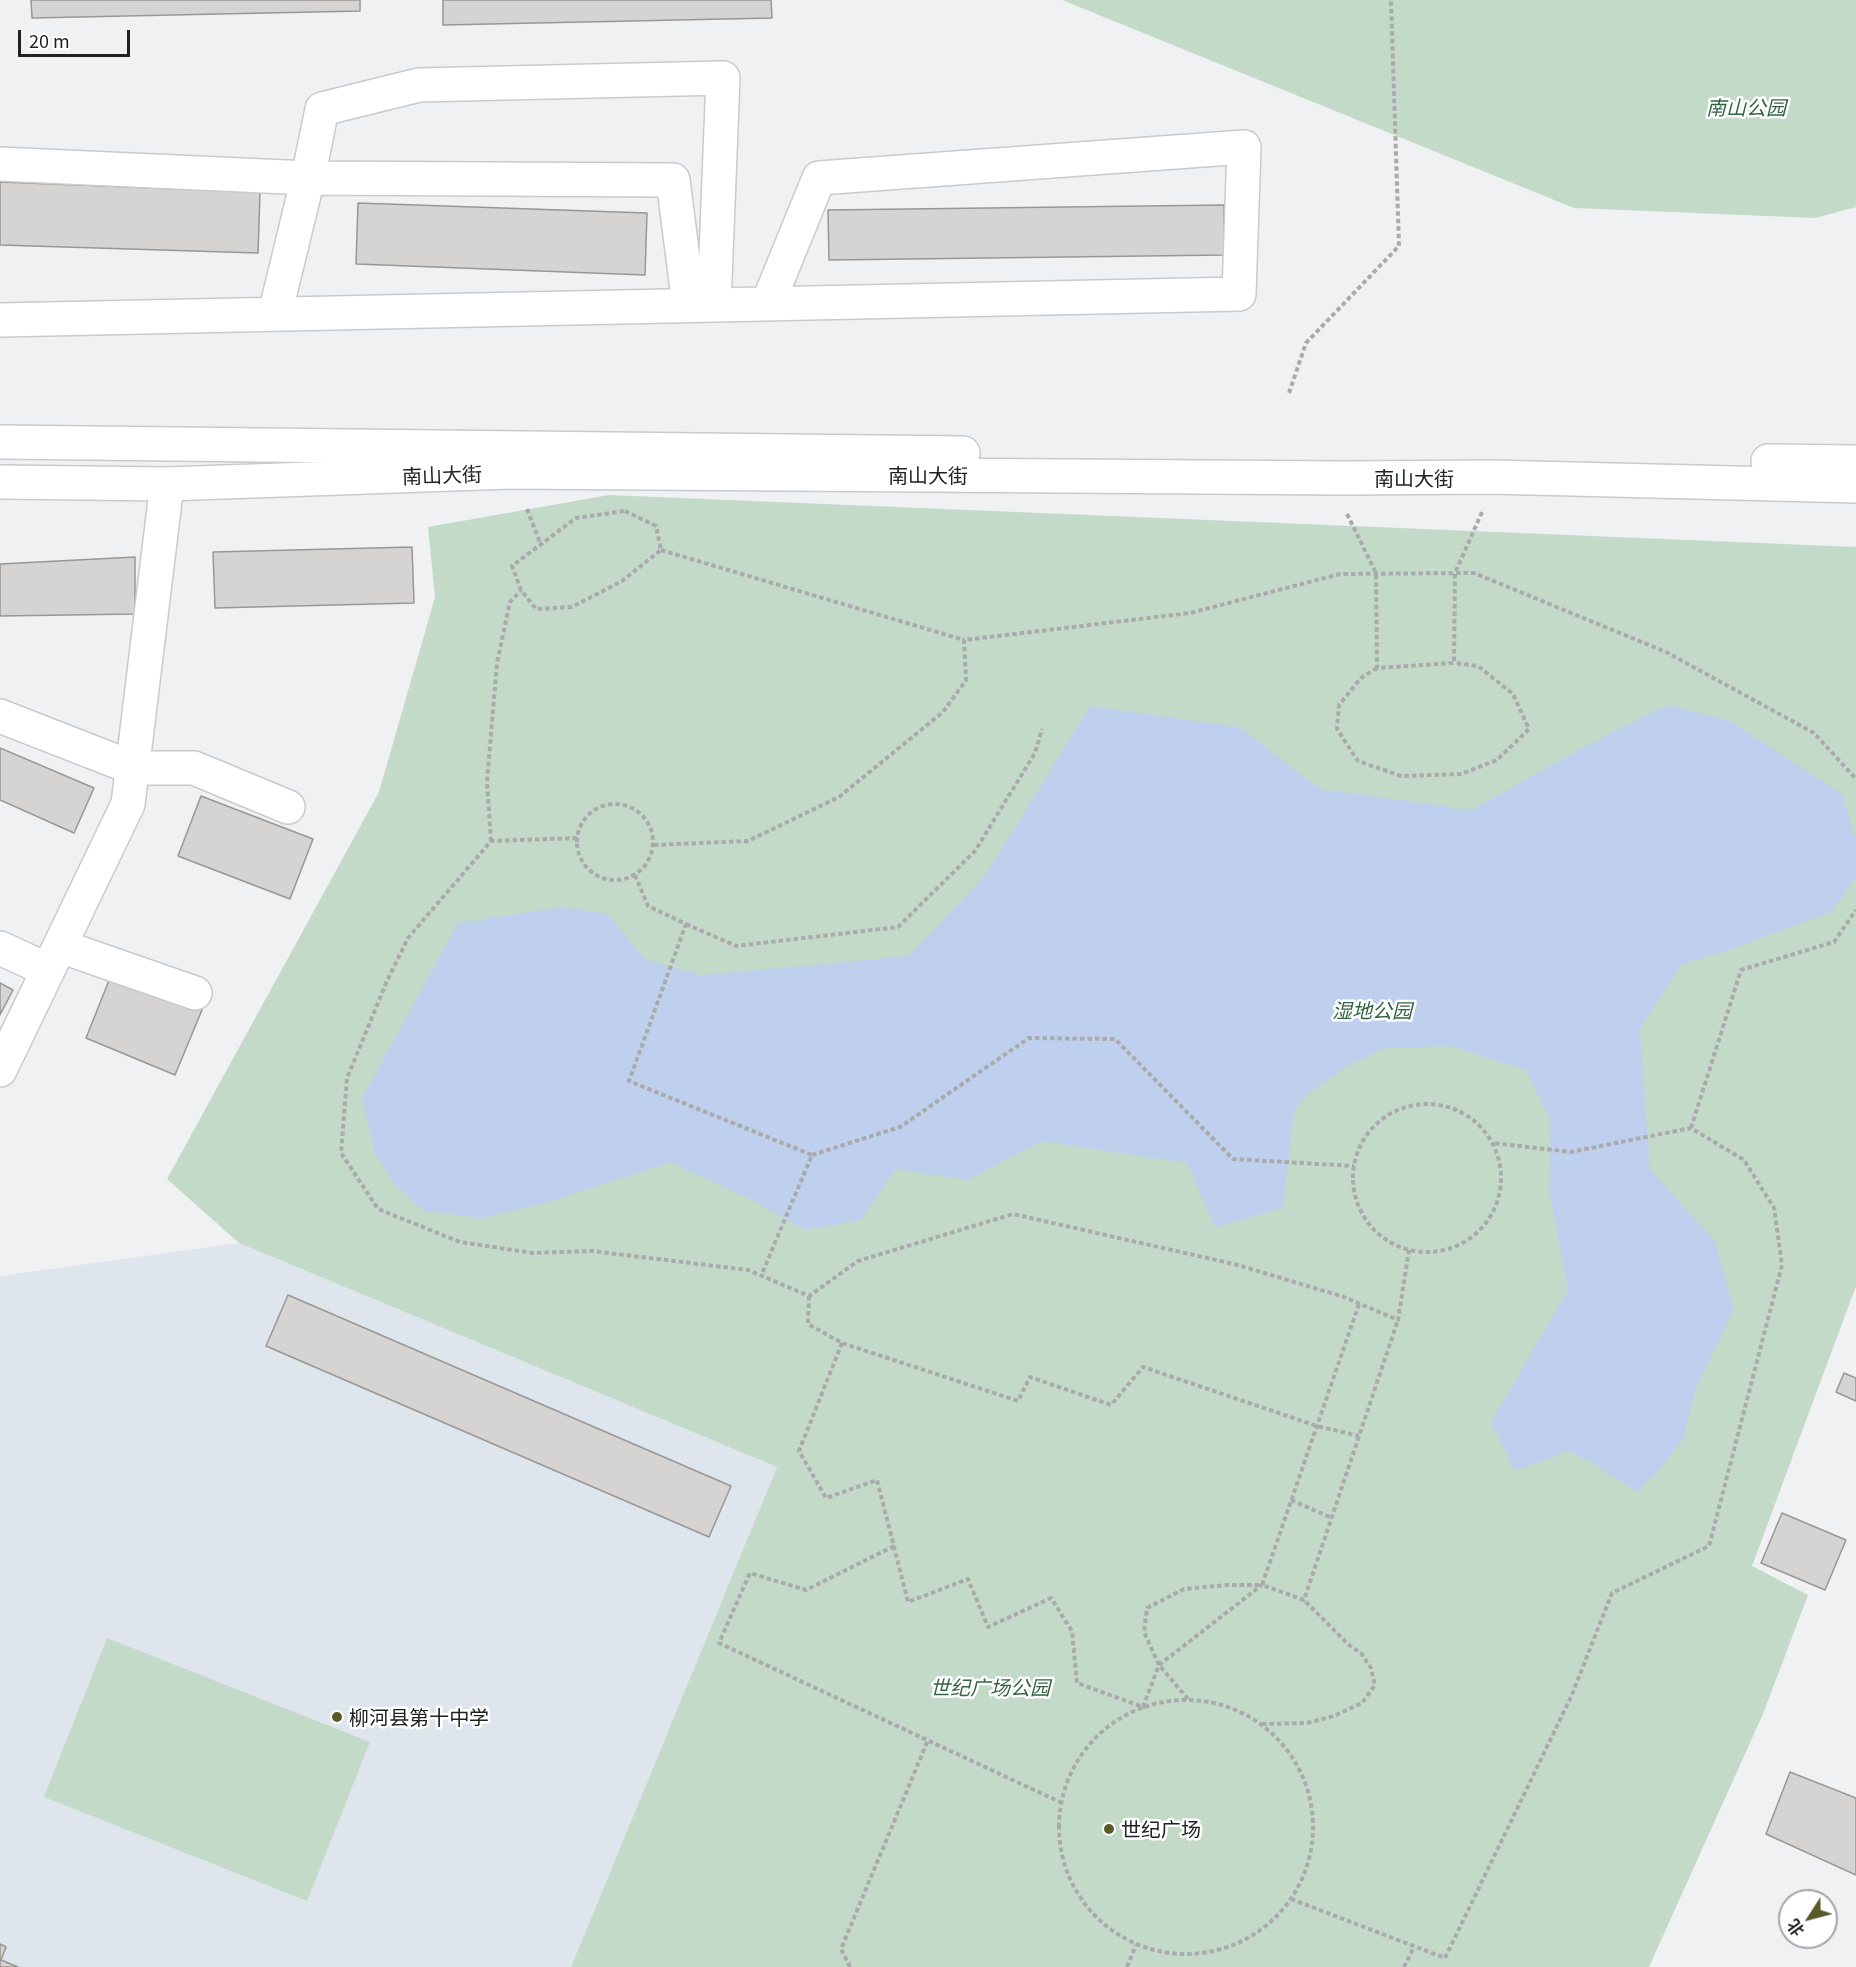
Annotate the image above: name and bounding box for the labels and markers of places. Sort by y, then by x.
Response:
place label: 柳河县第十中学 [349,1705,489,1729]
marker: 柳河县第十中学 [330,1710,344,1724]
place label: 世纪广场 [1121,1817,1201,1841]
marker: 世纪广场 [1102,1822,1116,1836]

